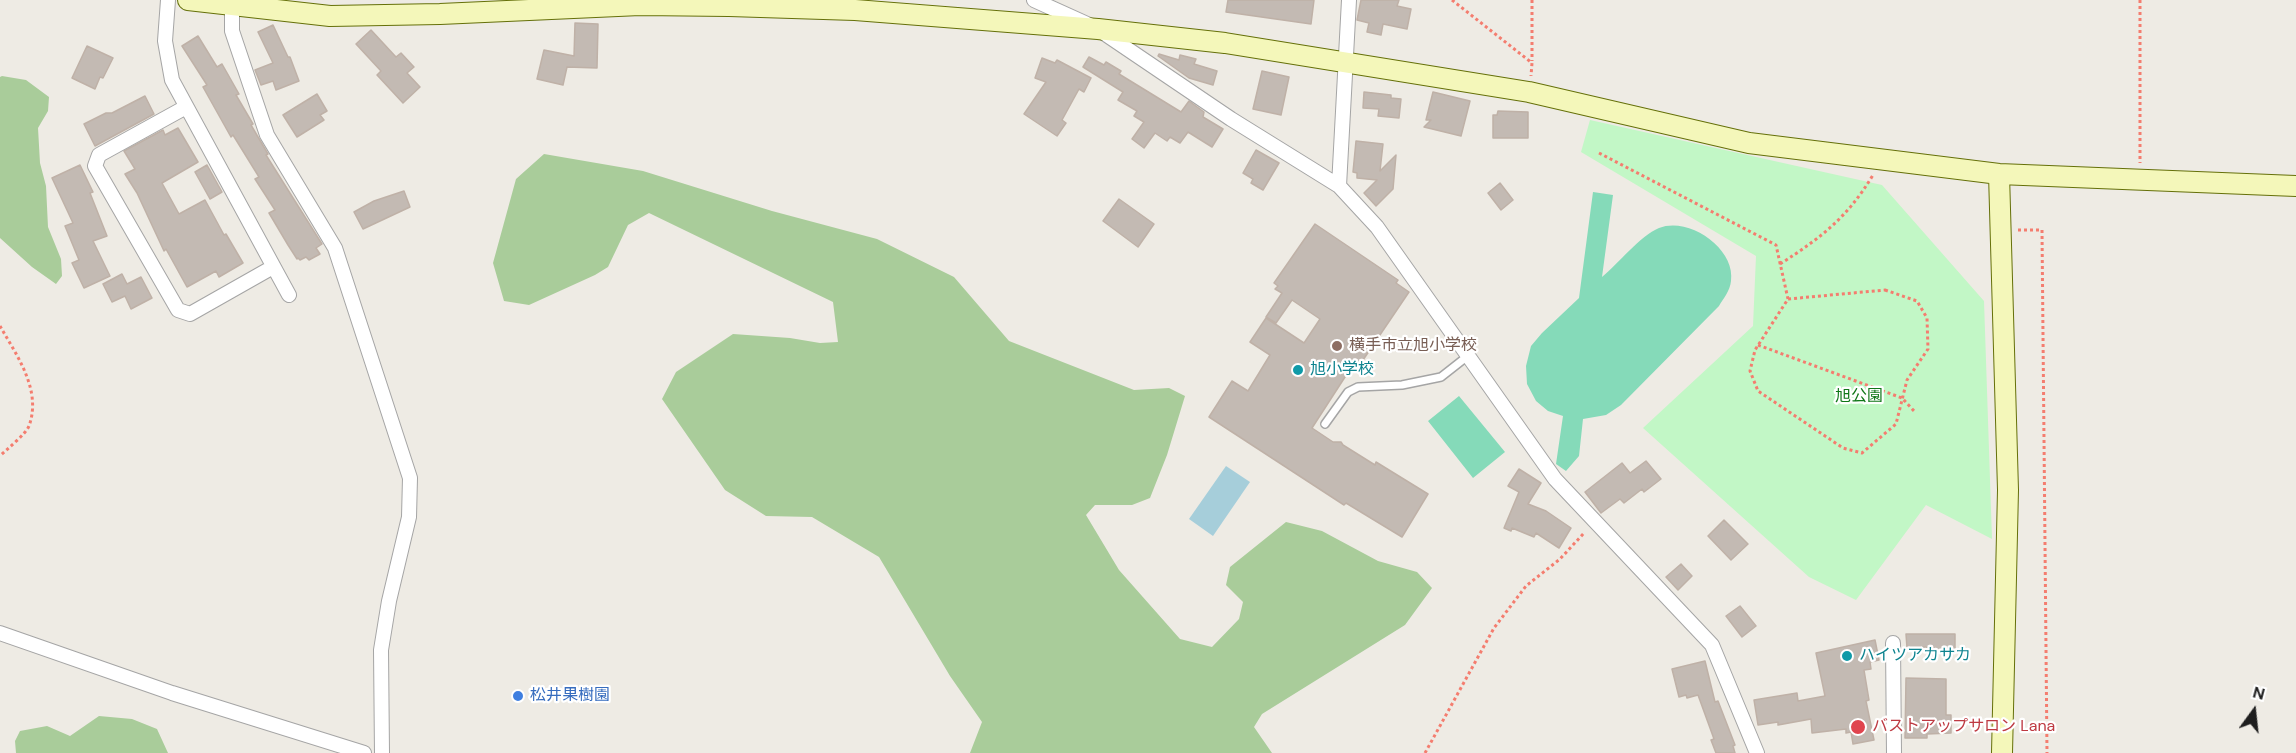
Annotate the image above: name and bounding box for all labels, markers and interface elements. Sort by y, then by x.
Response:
place label: 横手市立旭小学校 [1349,336,1477,356]
marker: 横手市立旭小学校 [1330,339,1344,353]
place label: 旭小学校 [1310,360,1374,380]
marker: 旭小学校 [1291,363,1305,377]
park label: 旭公園 [1835,387,1883,407]
place label: ハイツアカサカ [1859,646,1971,666]
marker: ハイツアカサカ [1840,649,1854,663]
north arrow [2224,681,2284,741]
text: N [2250,681,2267,705]
place label: 松井果樹園 [530,686,610,706]
marker: 松井果樹園 [511,689,525,703]
place label: バストアップサロン Lana [1872,717,2055,737]
marker: バストアップサロン Lana [1849,718,1867,736]

